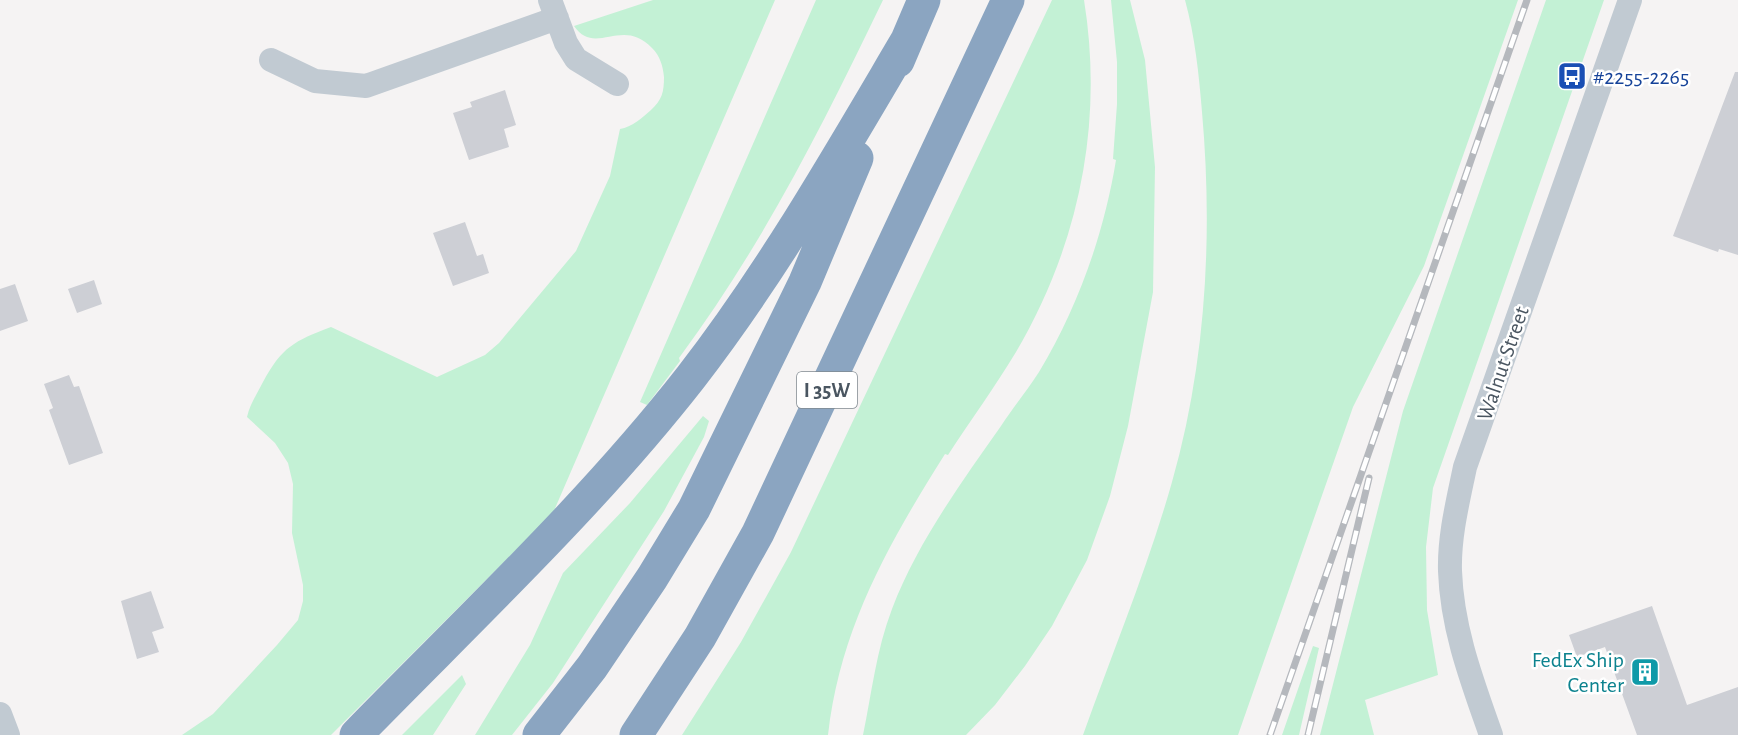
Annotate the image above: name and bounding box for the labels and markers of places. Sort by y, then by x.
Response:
bus stop icon: #2255-2265 [1556,60,1588,92]
place label: #2255-2265 [1593,66,1689,88]
place label: FedEx Ship Center [1532,649,1624,696]
building icon: FedEx Ship Center [1629,656,1661,688]

